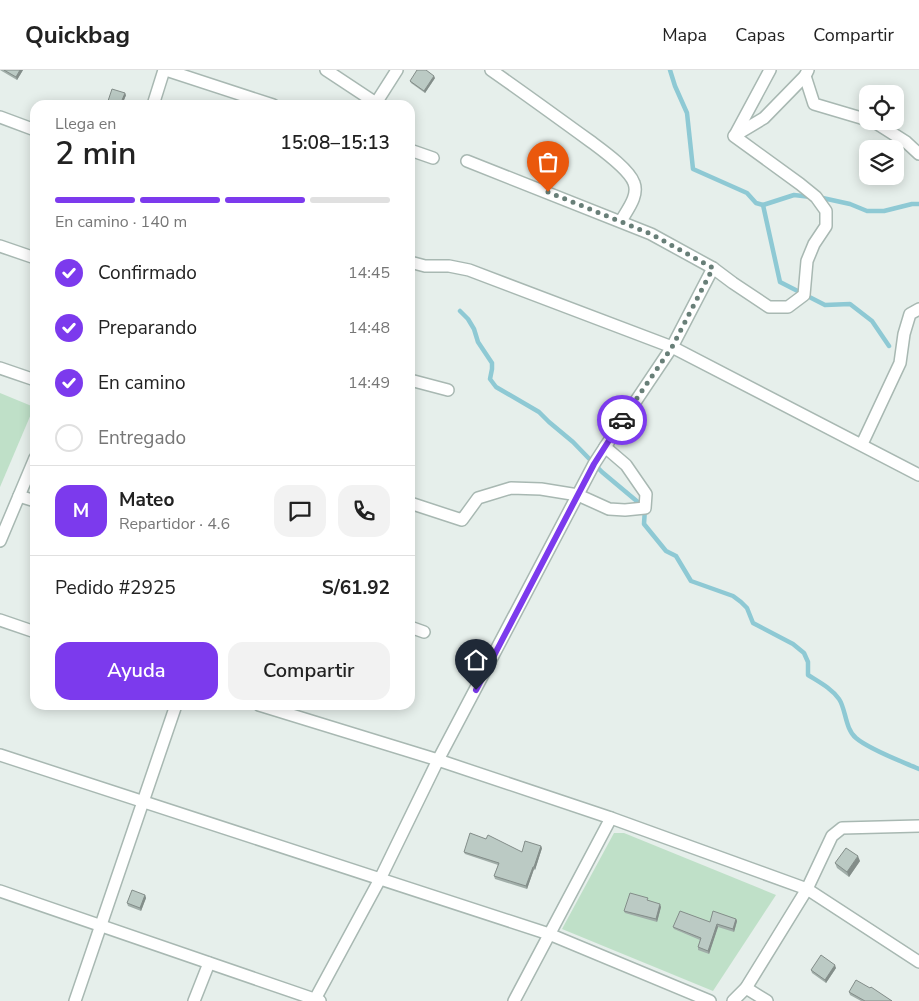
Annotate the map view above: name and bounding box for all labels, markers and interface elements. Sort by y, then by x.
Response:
text: Quickbag [25,19,130,51]
text: Mapa [662,23,707,47]
text: Capas [735,23,785,47]
text: Compartir [813,23,894,47]
map controls [859,85,904,185]
button: locate [859,85,904,130]
text: Llega en [55,113,116,135]
text: 15:08–15:13 [280,130,390,156]
text: 2 min [55,132,137,175]
button: layers [859,140,904,185]
pin [527,141,569,192]
icon: bag [534,148,562,176]
text: En camino · 140 m [55,211,187,233]
icon: check [55,259,83,287]
text: Confirmado [98,260,197,286]
text: 14:45 [348,262,390,284]
icon: check [55,314,83,342]
text: Preparando [98,315,197,341]
text: 14:48 [348,317,390,339]
icon: check [55,369,83,397]
text: En camino [98,370,186,396]
text: 14:49 [348,372,390,394]
courier [597,395,647,445]
icon: car [608,406,636,434]
text: Entregado [98,425,186,451]
button: chat [274,485,326,537]
button: phone [338,485,390,537]
text: Mateo [119,487,174,513]
text: M [73,498,89,524]
text: Repartidor · 4.6 [119,513,230,535]
text: Pedido #2925 [55,575,176,601]
text: S/61.92 [322,575,390,601]
pin [455,639,497,690]
button: Ayuda [55,642,218,700]
button: Compartir [228,642,390,700]
icon: home [462,646,490,674]

